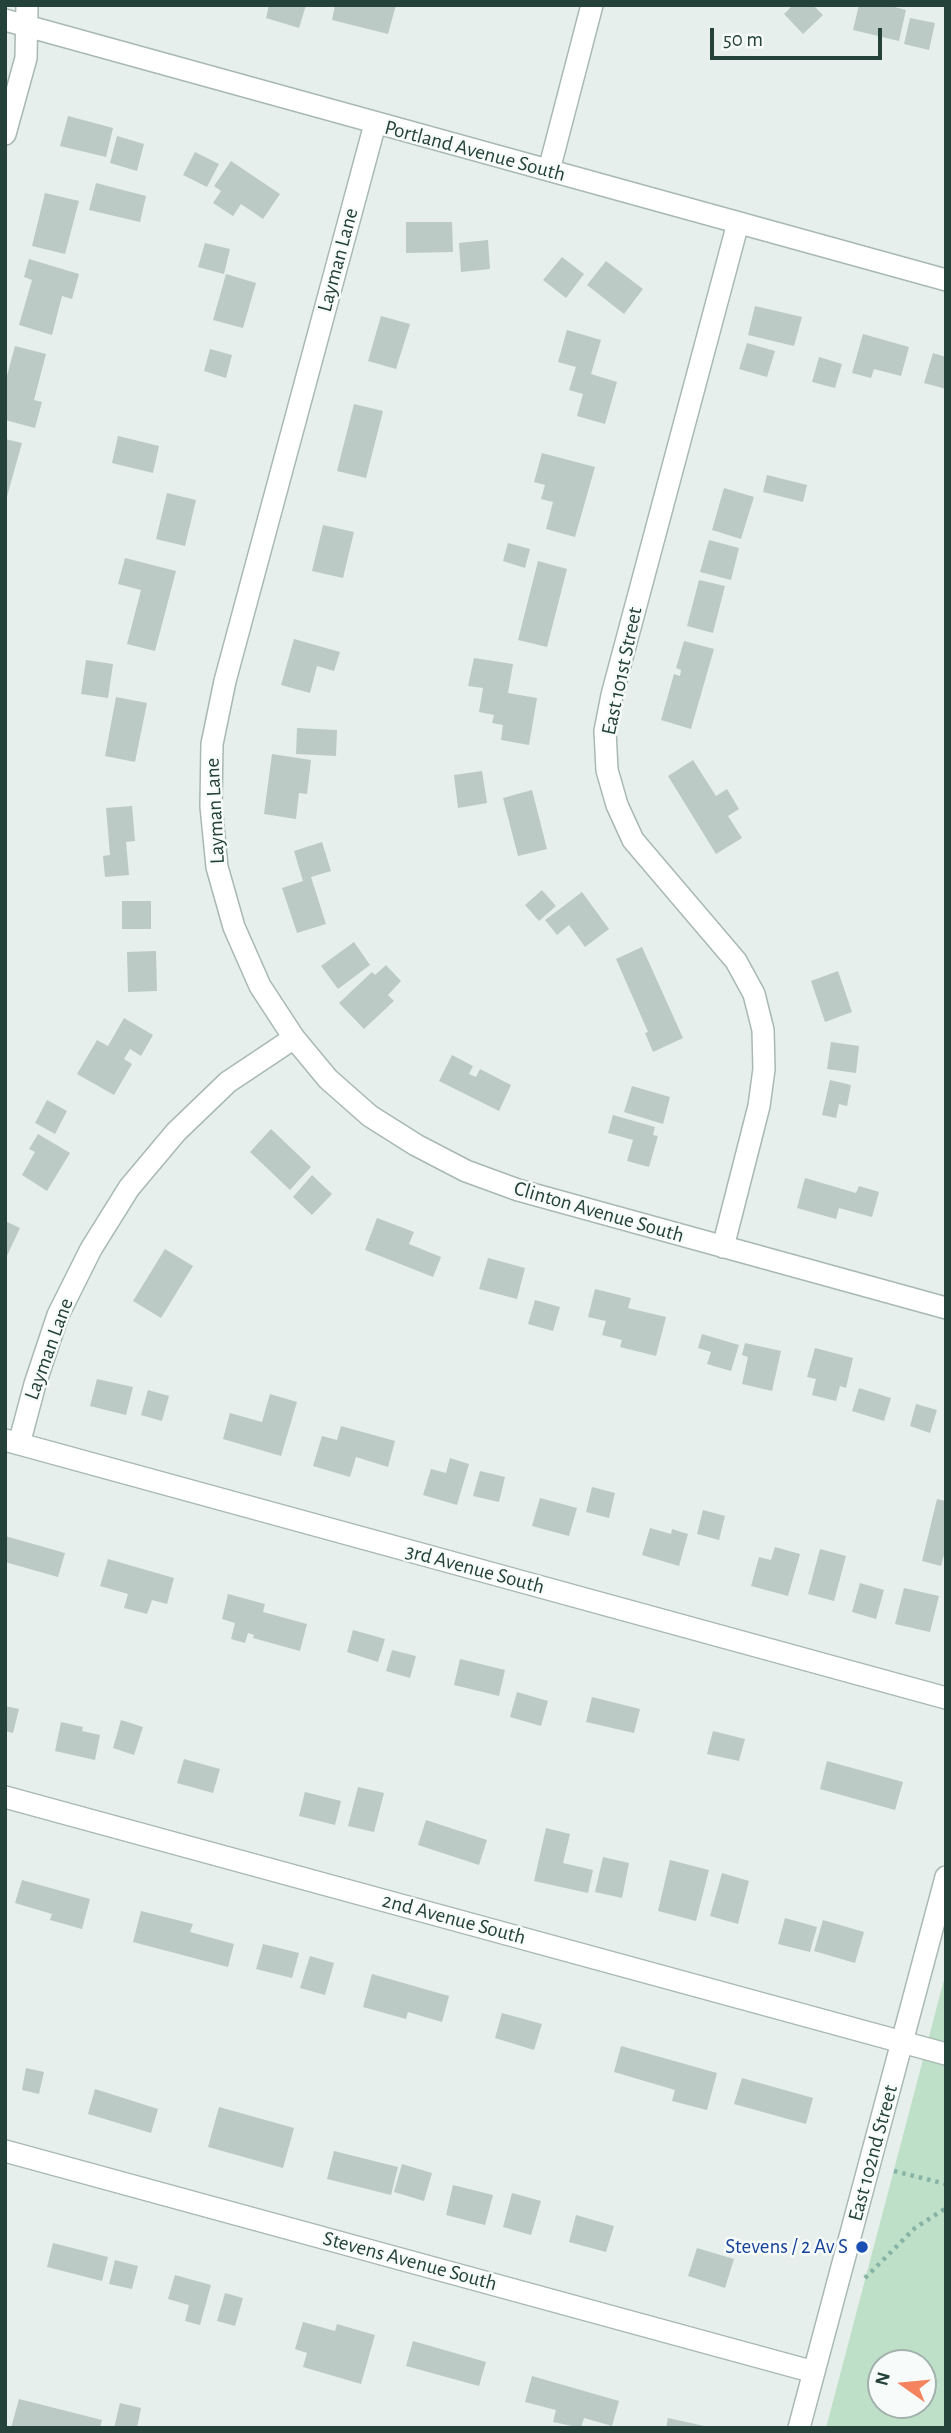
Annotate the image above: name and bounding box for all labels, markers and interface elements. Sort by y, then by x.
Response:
scale bar [713,14,884,58]
text: 50 m [723,29,763,50]
street label: Portland Avenue South [382,115,568,187]
street label: Layman Lane [312,205,364,315]
street label: East 101st Street [596,605,648,737]
street label: Layman Lane [200,757,230,865]
street label: Clinton Avenue South [511,1176,687,1248]
street label: Layman Lane [19,1295,79,1403]
street label: 3rd Avenue South [403,1538,547,1600]
street label: 2nd Avenue South [379,1888,529,1950]
street label: East 102nd Street [843,2082,903,2224]
street label: Stevens Avenue South [320,2226,500,2296]
place label: Stevens / 2 Av S [725,2234,848,2260]
marker: Stevens / 2 Av S [854,2239,870,2255]
north arrow [867,2349,937,2419]
text: N [872,2370,894,2388]

